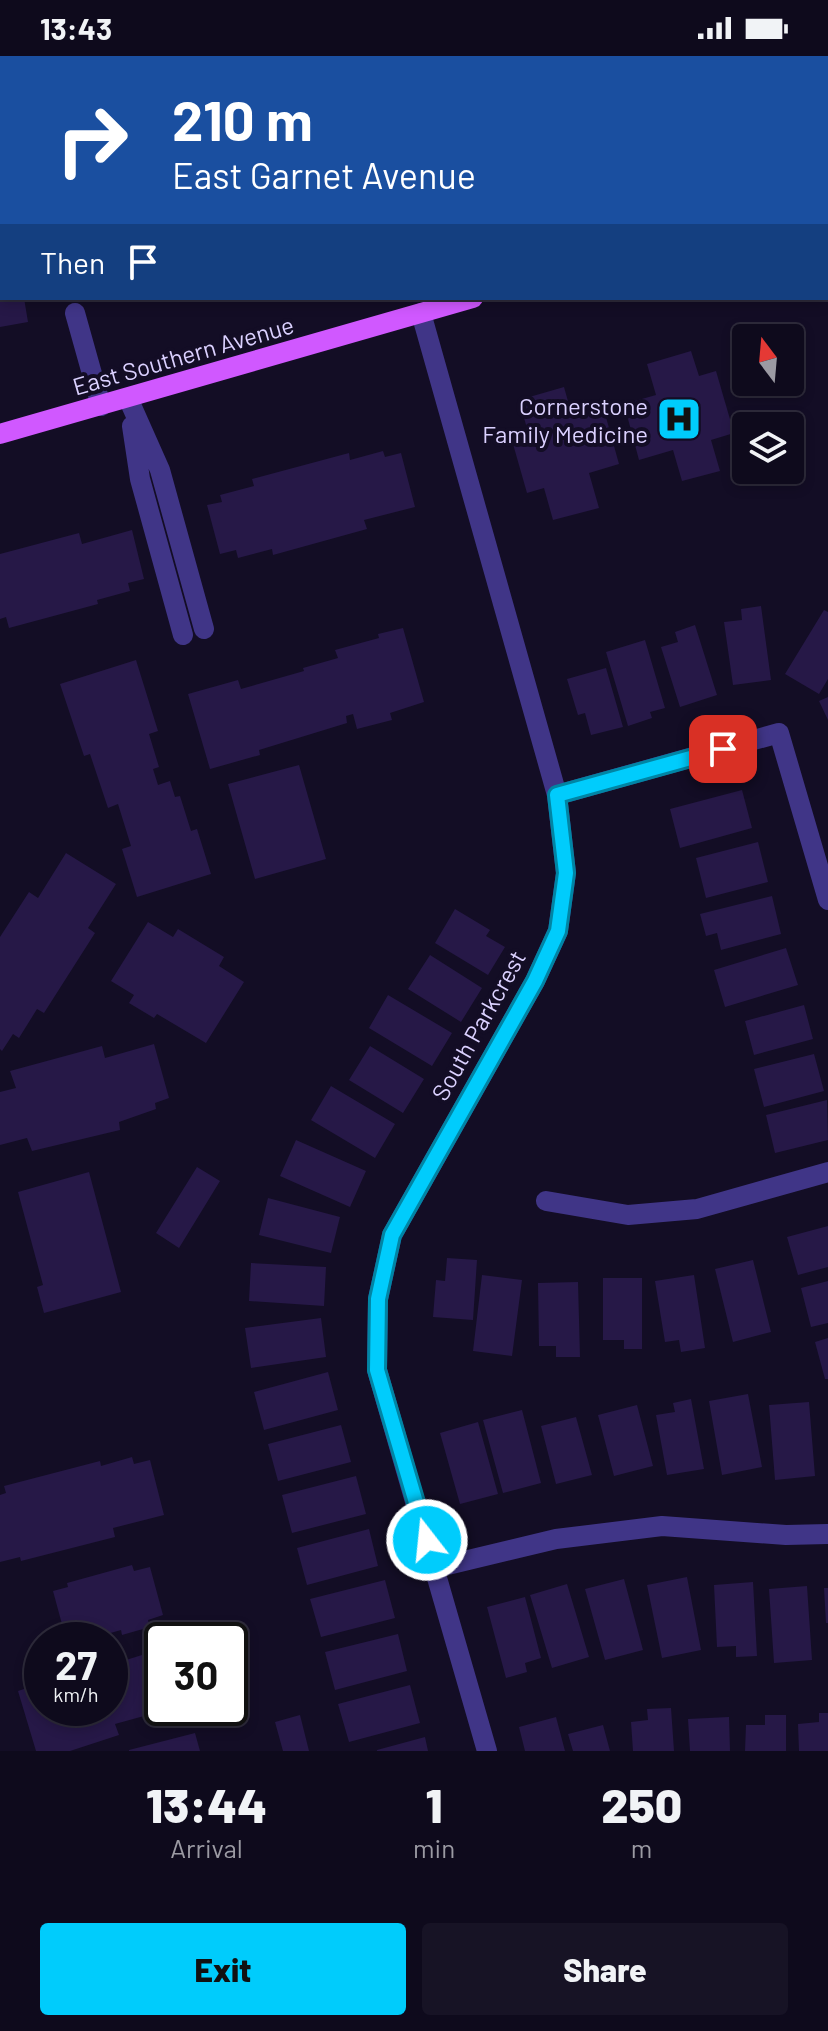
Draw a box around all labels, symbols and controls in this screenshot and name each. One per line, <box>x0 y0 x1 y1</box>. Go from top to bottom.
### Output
text: 13:43 <box>40 10 112 46</box>
text: 210 m <box>172 85 313 152</box>
icon: right <box>40 88 144 192</box>
text: East Garnet Avenue <box>172 153 476 196</box>
icon: arrive <box>121 240 165 284</box>
text: Then <box>40 244 105 280</box>
street label: East Southern Avenue <box>69 310 297 400</box>
north arrow <box>732 324 804 396</box>
map controls <box>732 324 804 484</box>
place label: Cornerstone Family Medicine <box>482 391 648 448</box>
hospital icon: Cornerstone Family Medicine <box>655 395 703 443</box>
button: layers <box>732 412 804 484</box>
pin <box>689 715 757 783</box>
icon: arrive <box>701 727 745 771</box>
street label: South Parkcrest <box>425 945 531 1105</box>
position arrow <box>385 1498 469 1582</box>
speed limit sign: 30 <box>144 1622 248 1726</box>
text: 27 <box>55 1640 97 1688</box>
text: km/h <box>53 1682 99 1706</box>
text: 13:44 <box>146 1775 267 1833</box>
text: 1 <box>426 1775 443 1833</box>
text: 250 <box>601 1775 682 1833</box>
text: Arrival <box>170 1832 243 1863</box>
text: min <box>413 1832 455 1863</box>
text: m <box>631 1832 652 1863</box>
button: Exit <box>40 1923 406 2015</box>
button: Share <box>422 1923 788 2015</box>

